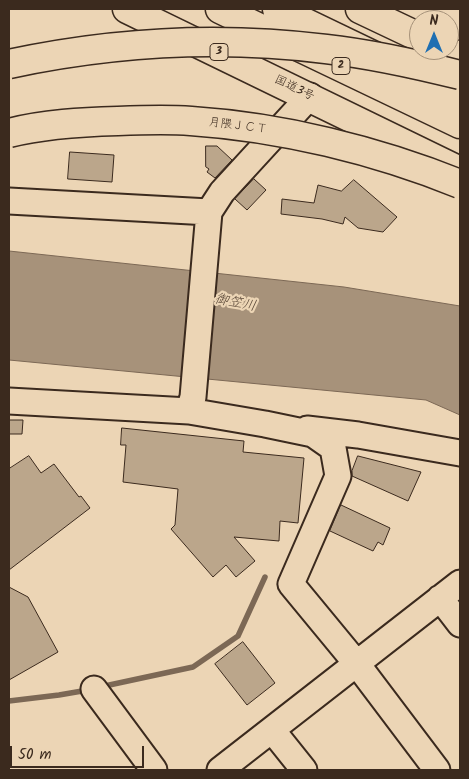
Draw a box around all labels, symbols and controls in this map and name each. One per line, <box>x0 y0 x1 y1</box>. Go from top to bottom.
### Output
north arrow <box>409 10 459 60</box>
text: N <box>430 10 438 32</box>
road number: 3 <box>210 44 228 61</box>
road number: 2 <box>332 58 350 74</box>
street label: 国道3号 <box>272 73 316 105</box>
street label: 月隈ＪＣＴ <box>207 116 269 138</box>
water label: 御笠川 <box>213 292 257 316</box>
scale bar <box>12 736 146 768</box>
text: 50 m <box>18 743 52 767</box>

